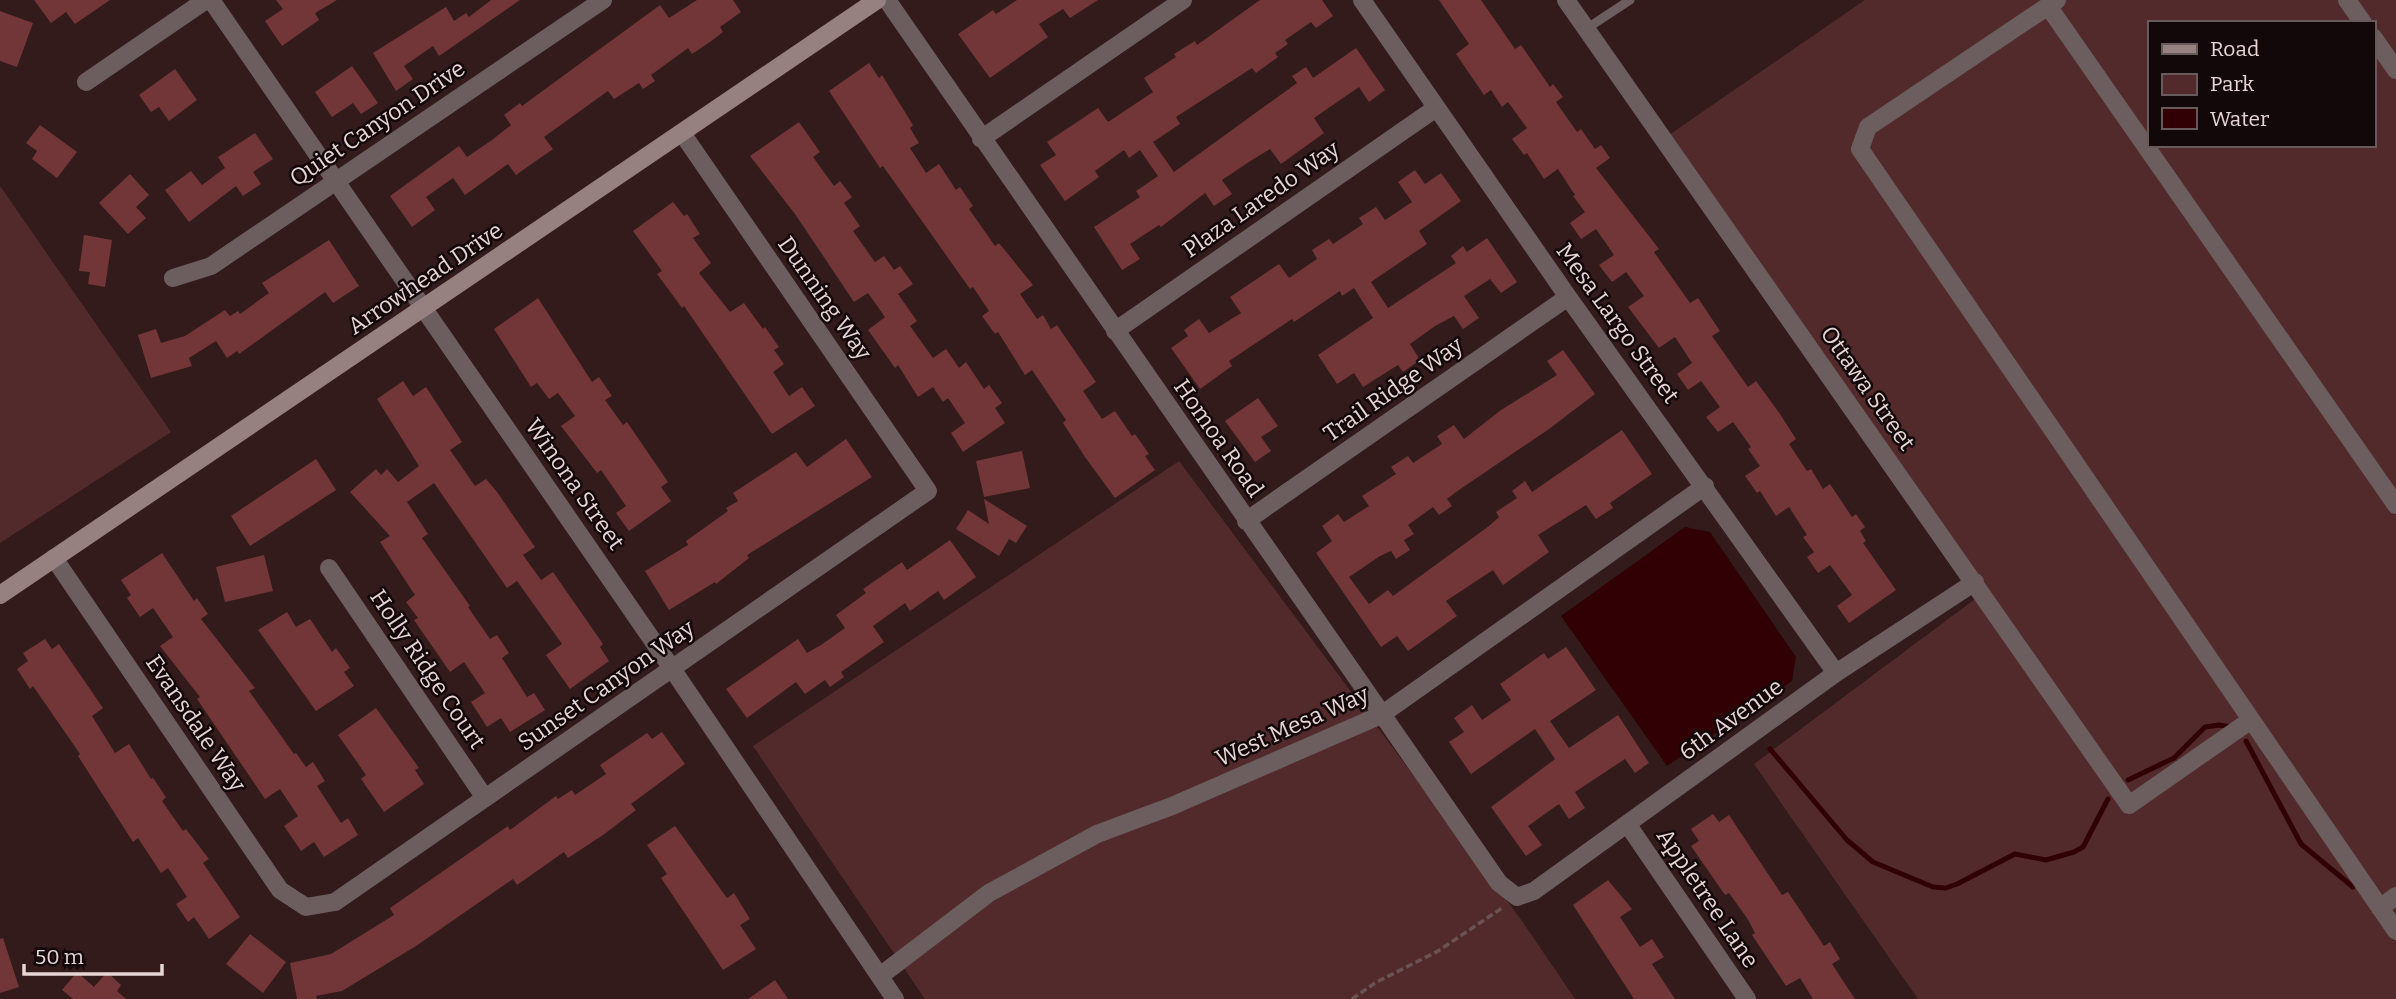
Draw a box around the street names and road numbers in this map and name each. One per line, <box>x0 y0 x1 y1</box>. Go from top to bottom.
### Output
street label: Quiet Canyon Drive <box>284 54 470 192</box>
street label: Plaza Laredo Way <box>1177 134 1345 263</box>
street label: Arrowhead Drive <box>342 216 508 340</box>
street label: Dunning Way <box>772 231 878 366</box>
street label: Mesa Largo Street <box>1551 238 1685 408</box>
street label: Ottawa Street <box>1815 320 1921 456</box>
street label: Trail Ridge Way <box>1318 330 1469 447</box>
street label: Homoa Road <box>1168 374 1270 503</box>
street label: Winona Street <box>519 413 631 555</box>
street label: Holly Ridge Court <box>364 584 492 754</box>
street label: Sunset Canyon Way <box>512 613 700 756</box>
street label: Evansdale Way <box>140 649 252 797</box>
street label: 6th Avenue <box>1674 672 1788 766</box>
street label: West Mesa Way <box>1211 679 1374 772</box>
street label: Appletree Lane <box>1651 823 1765 973</box>

